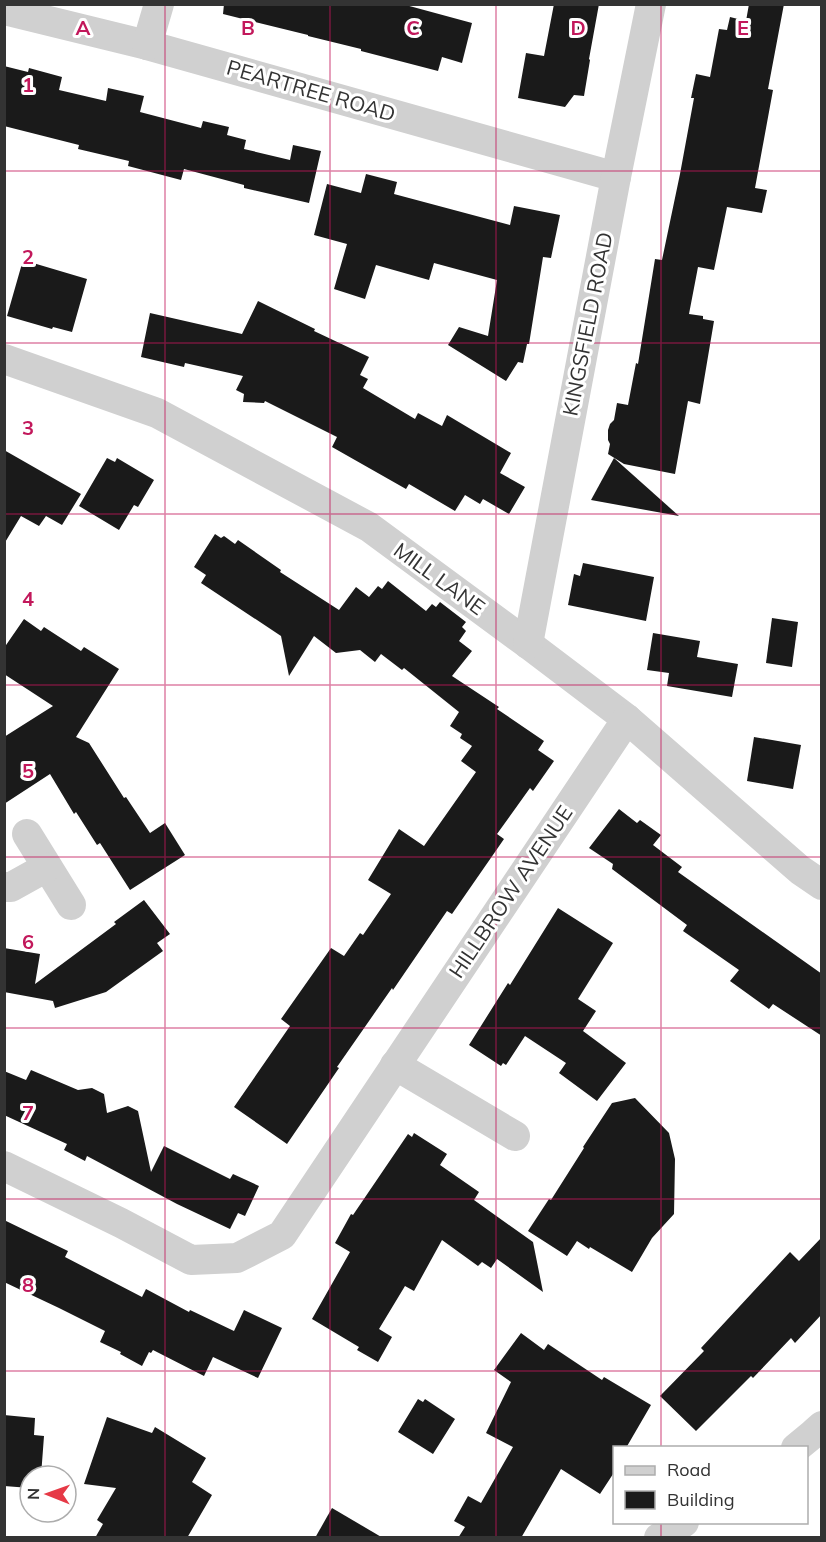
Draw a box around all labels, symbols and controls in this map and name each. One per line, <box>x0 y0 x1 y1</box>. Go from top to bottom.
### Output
text: A <box>76 15 91 40</box>
text: B <box>241 15 255 40</box>
text: C <box>406 15 420 40</box>
text: D <box>570 15 586 40</box>
text: E <box>737 15 749 40</box>
street label: PEARTREE ROAD <box>224 54 399 127</box>
text: 1 <box>22 72 34 97</box>
street label: KINGSFIELD ROAD <box>556 230 618 418</box>
text: 2 <box>22 244 34 269</box>
text: 3 <box>22 415 34 440</box>
street label: MILL LANE <box>389 536 490 620</box>
text: 4 <box>22 586 34 611</box>
text: 5 <box>22 758 34 783</box>
street label: HILLBROW AVENUE <box>443 800 578 983</box>
text: 6 <box>22 929 34 954</box>
text: 7 <box>22 1100 34 1125</box>
text: 8 <box>22 1272 34 1297</box>
legend <box>613 1446 808 1524</box>
text: Road <box>667 1458 711 1481</box>
north arrow <box>18 1464 78 1524</box>
text: N <box>23 1488 43 1500</box>
text: Building <box>667 1488 735 1511</box>

